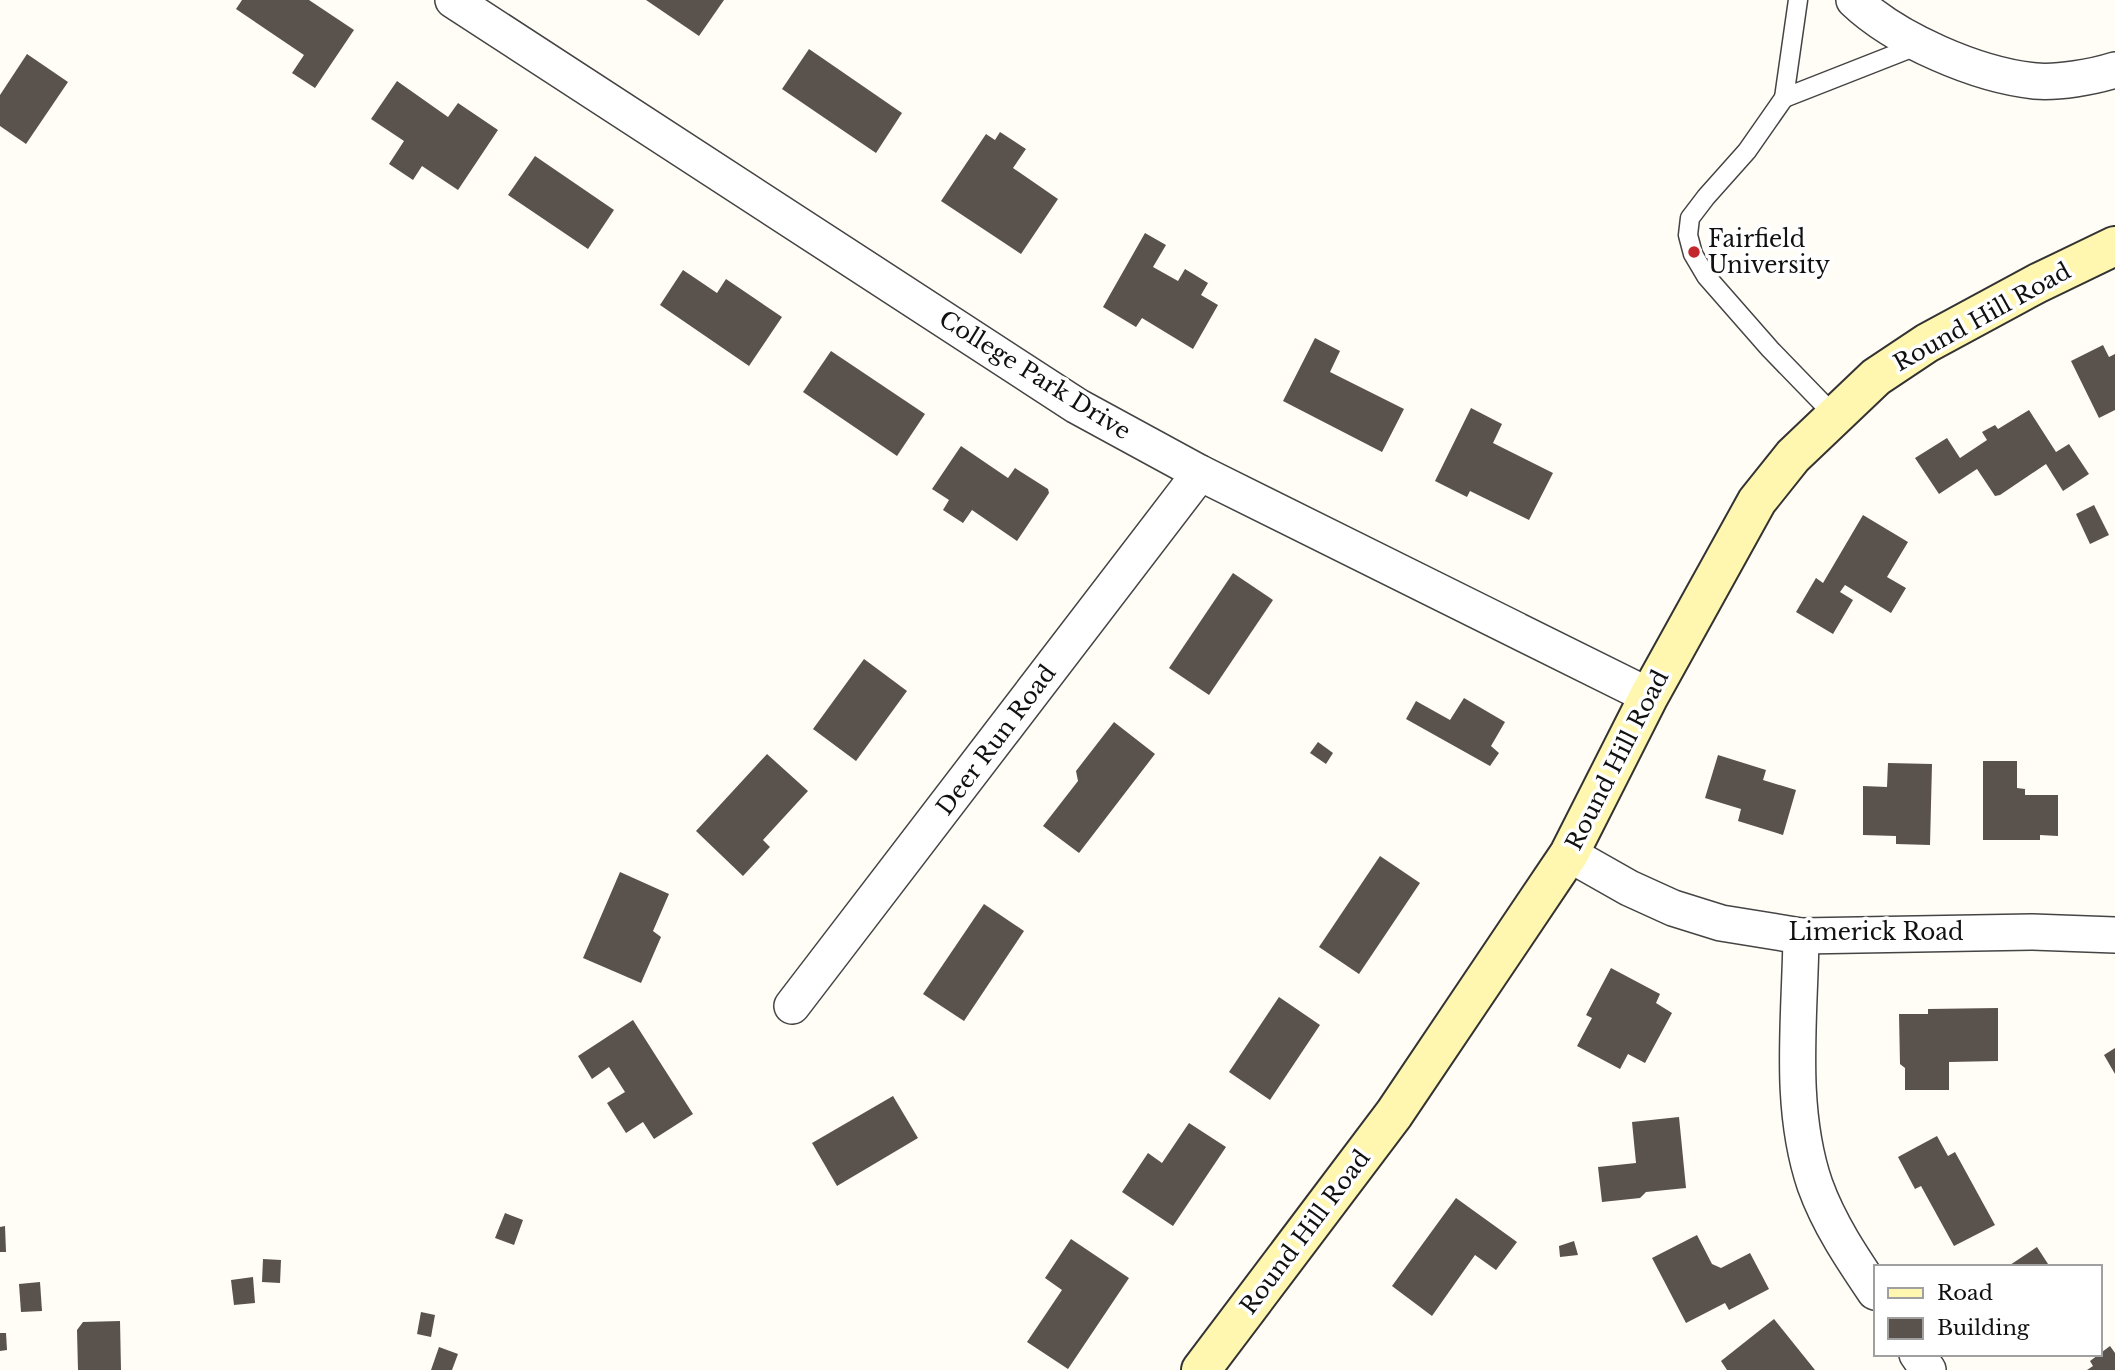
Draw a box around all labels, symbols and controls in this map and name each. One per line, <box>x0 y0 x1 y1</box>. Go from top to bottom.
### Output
place label: Fairfield University <box>1708 225 1830 279</box>
marker: Fairfield University <box>1686 244 1702 260</box>
street label: Round Hill Road <box>1889 257 2075 377</box>
street label: College Park Drive <box>934 305 1136 445</box>
street label: Deer Run Road <box>930 659 1062 821</box>
street label: Round Hill Road <box>1560 665 1674 855</box>
street label: Limerick Road <box>1788 918 1964 946</box>
street label: Round Hill Road <box>1234 1144 1376 1320</box>
legend <box>1874 1265 2101 1356</box>
text: Road <box>1937 1280 1993 1306</box>
text: Building <box>1937 1315 2030 1341</box>

